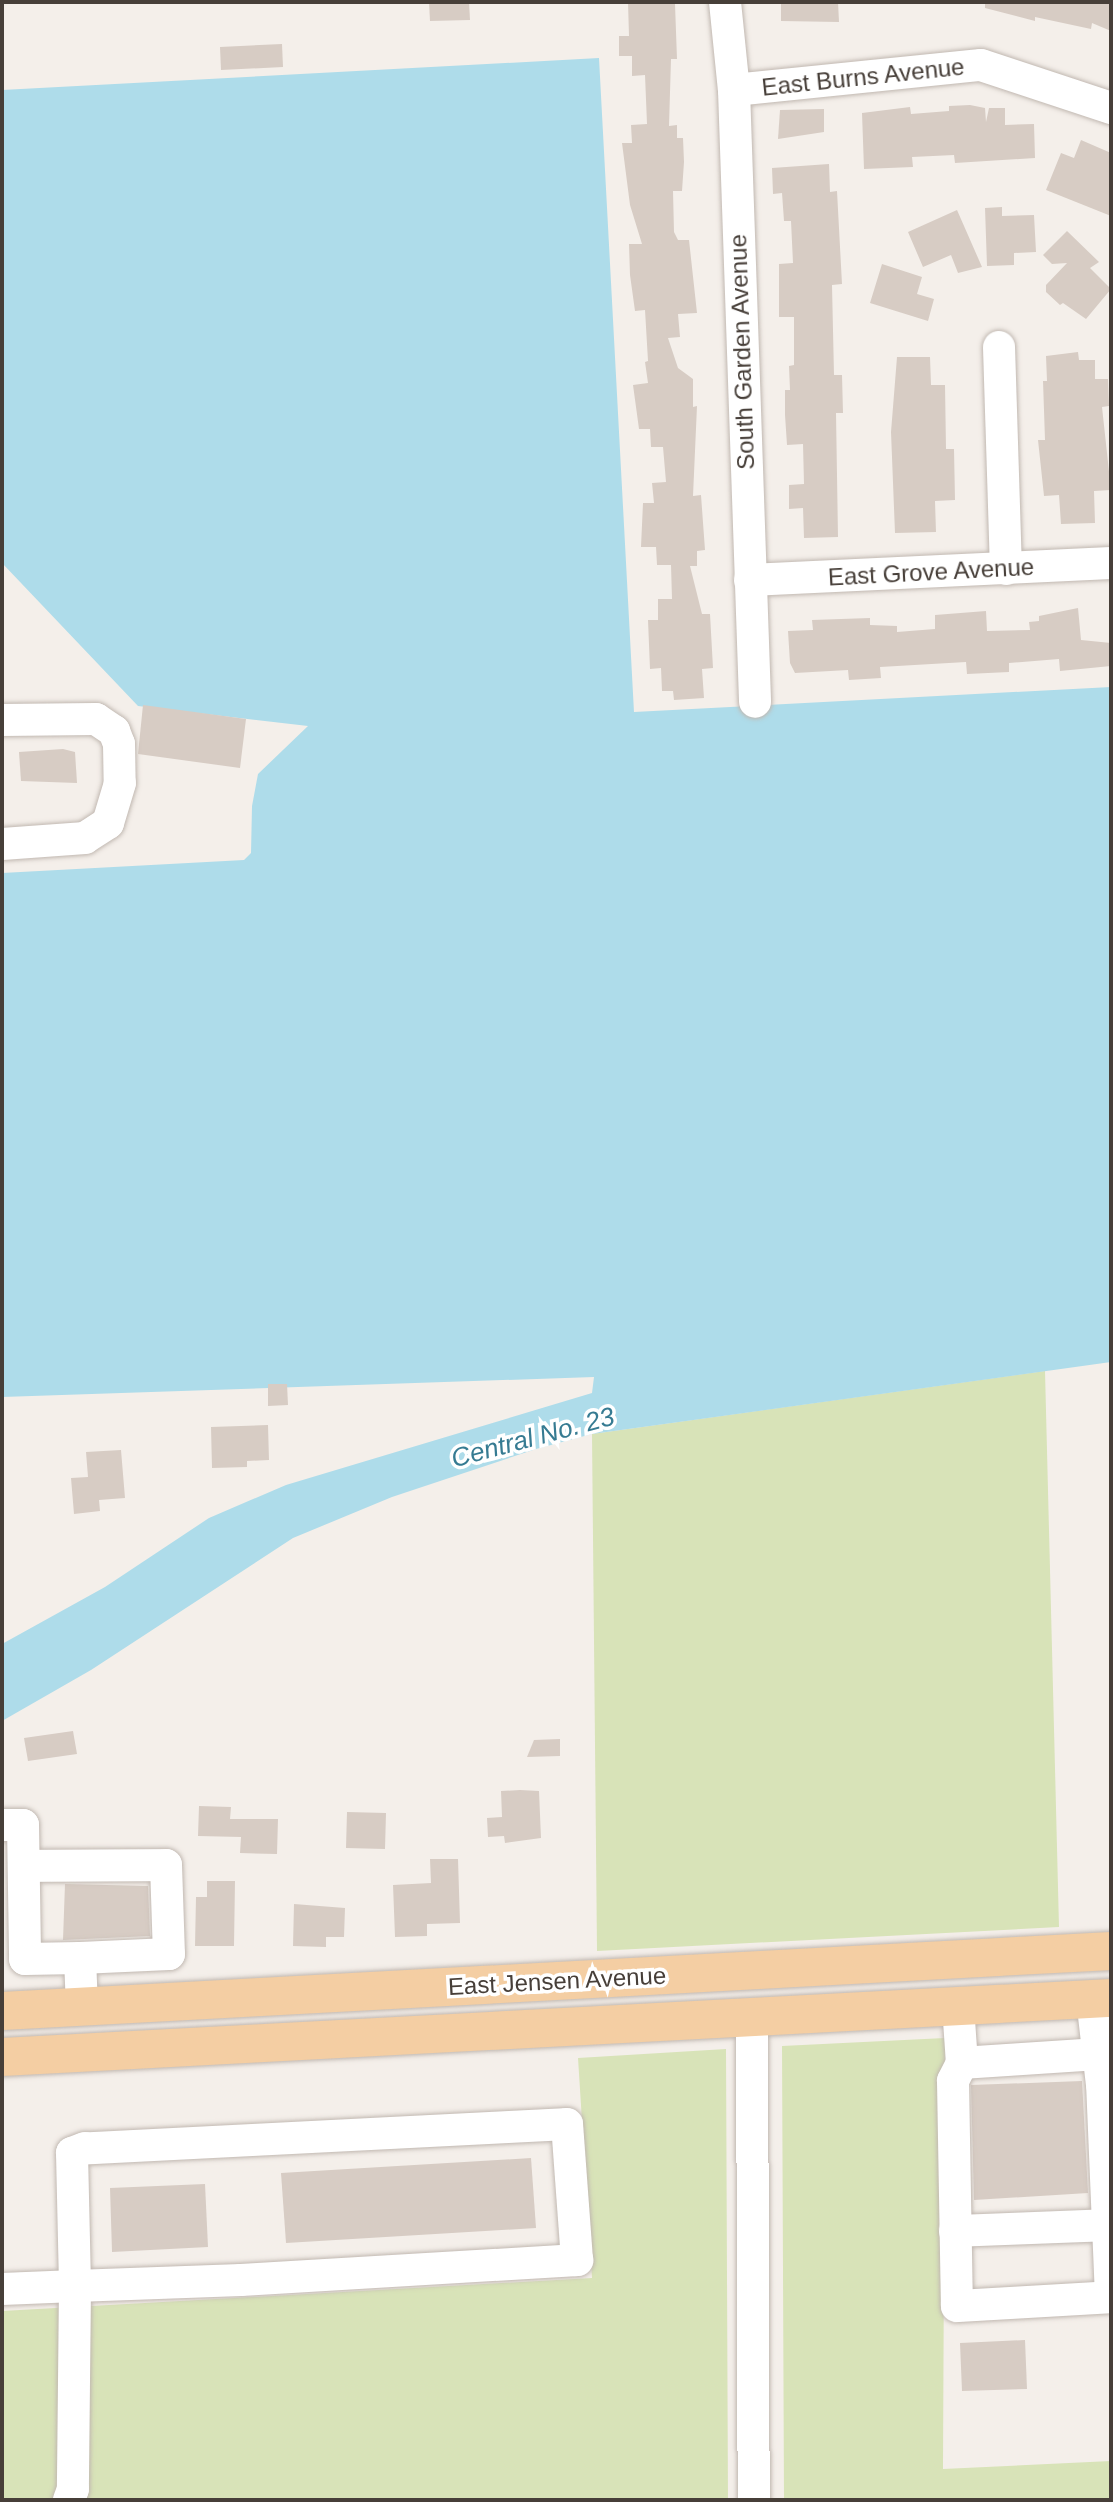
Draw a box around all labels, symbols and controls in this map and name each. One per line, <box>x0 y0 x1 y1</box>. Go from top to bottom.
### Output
street label: East Burns Avenue <box>760 52 966 102</box>
street label: South Garden Avenue <box>723 233 761 471</box>
street label: East Grove Avenue <box>827 552 1035 592</box>
water label: Central No. 23 <box>448 1401 618 1475</box>
street label: East Jensen Avenue <box>447 1961 667 2001</box>

